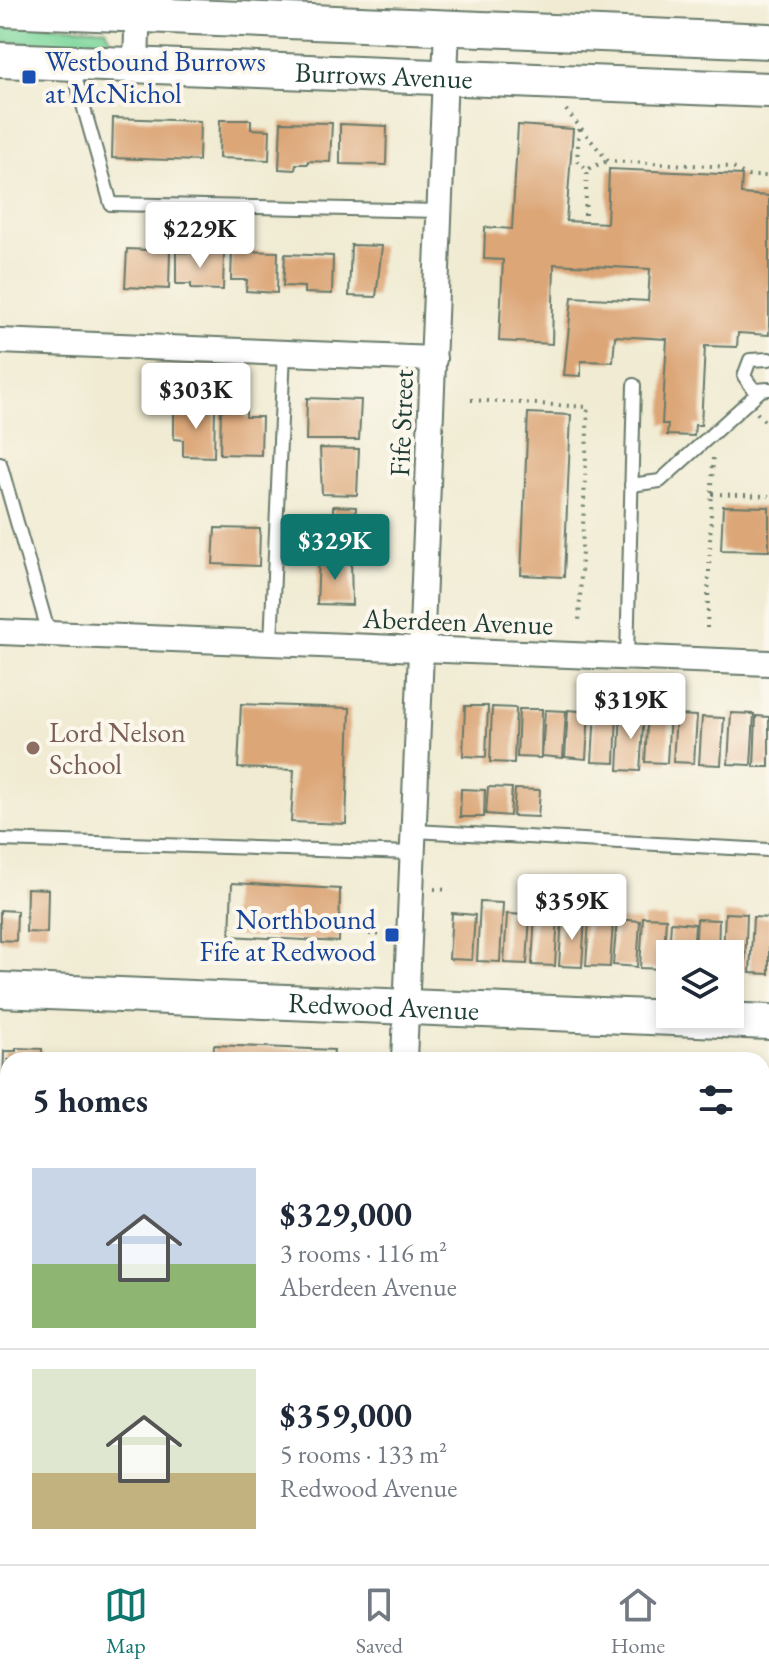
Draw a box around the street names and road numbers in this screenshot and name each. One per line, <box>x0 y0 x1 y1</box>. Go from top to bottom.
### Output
street label: Burrows Avenue <box>294 54 473 96</box>
street label: Fife Street <box>381 368 421 477</box>
street label: Aberdeen Avenue <box>361 600 554 642</box>
street label: Redwood Avenue <box>287 984 480 1028</box>

